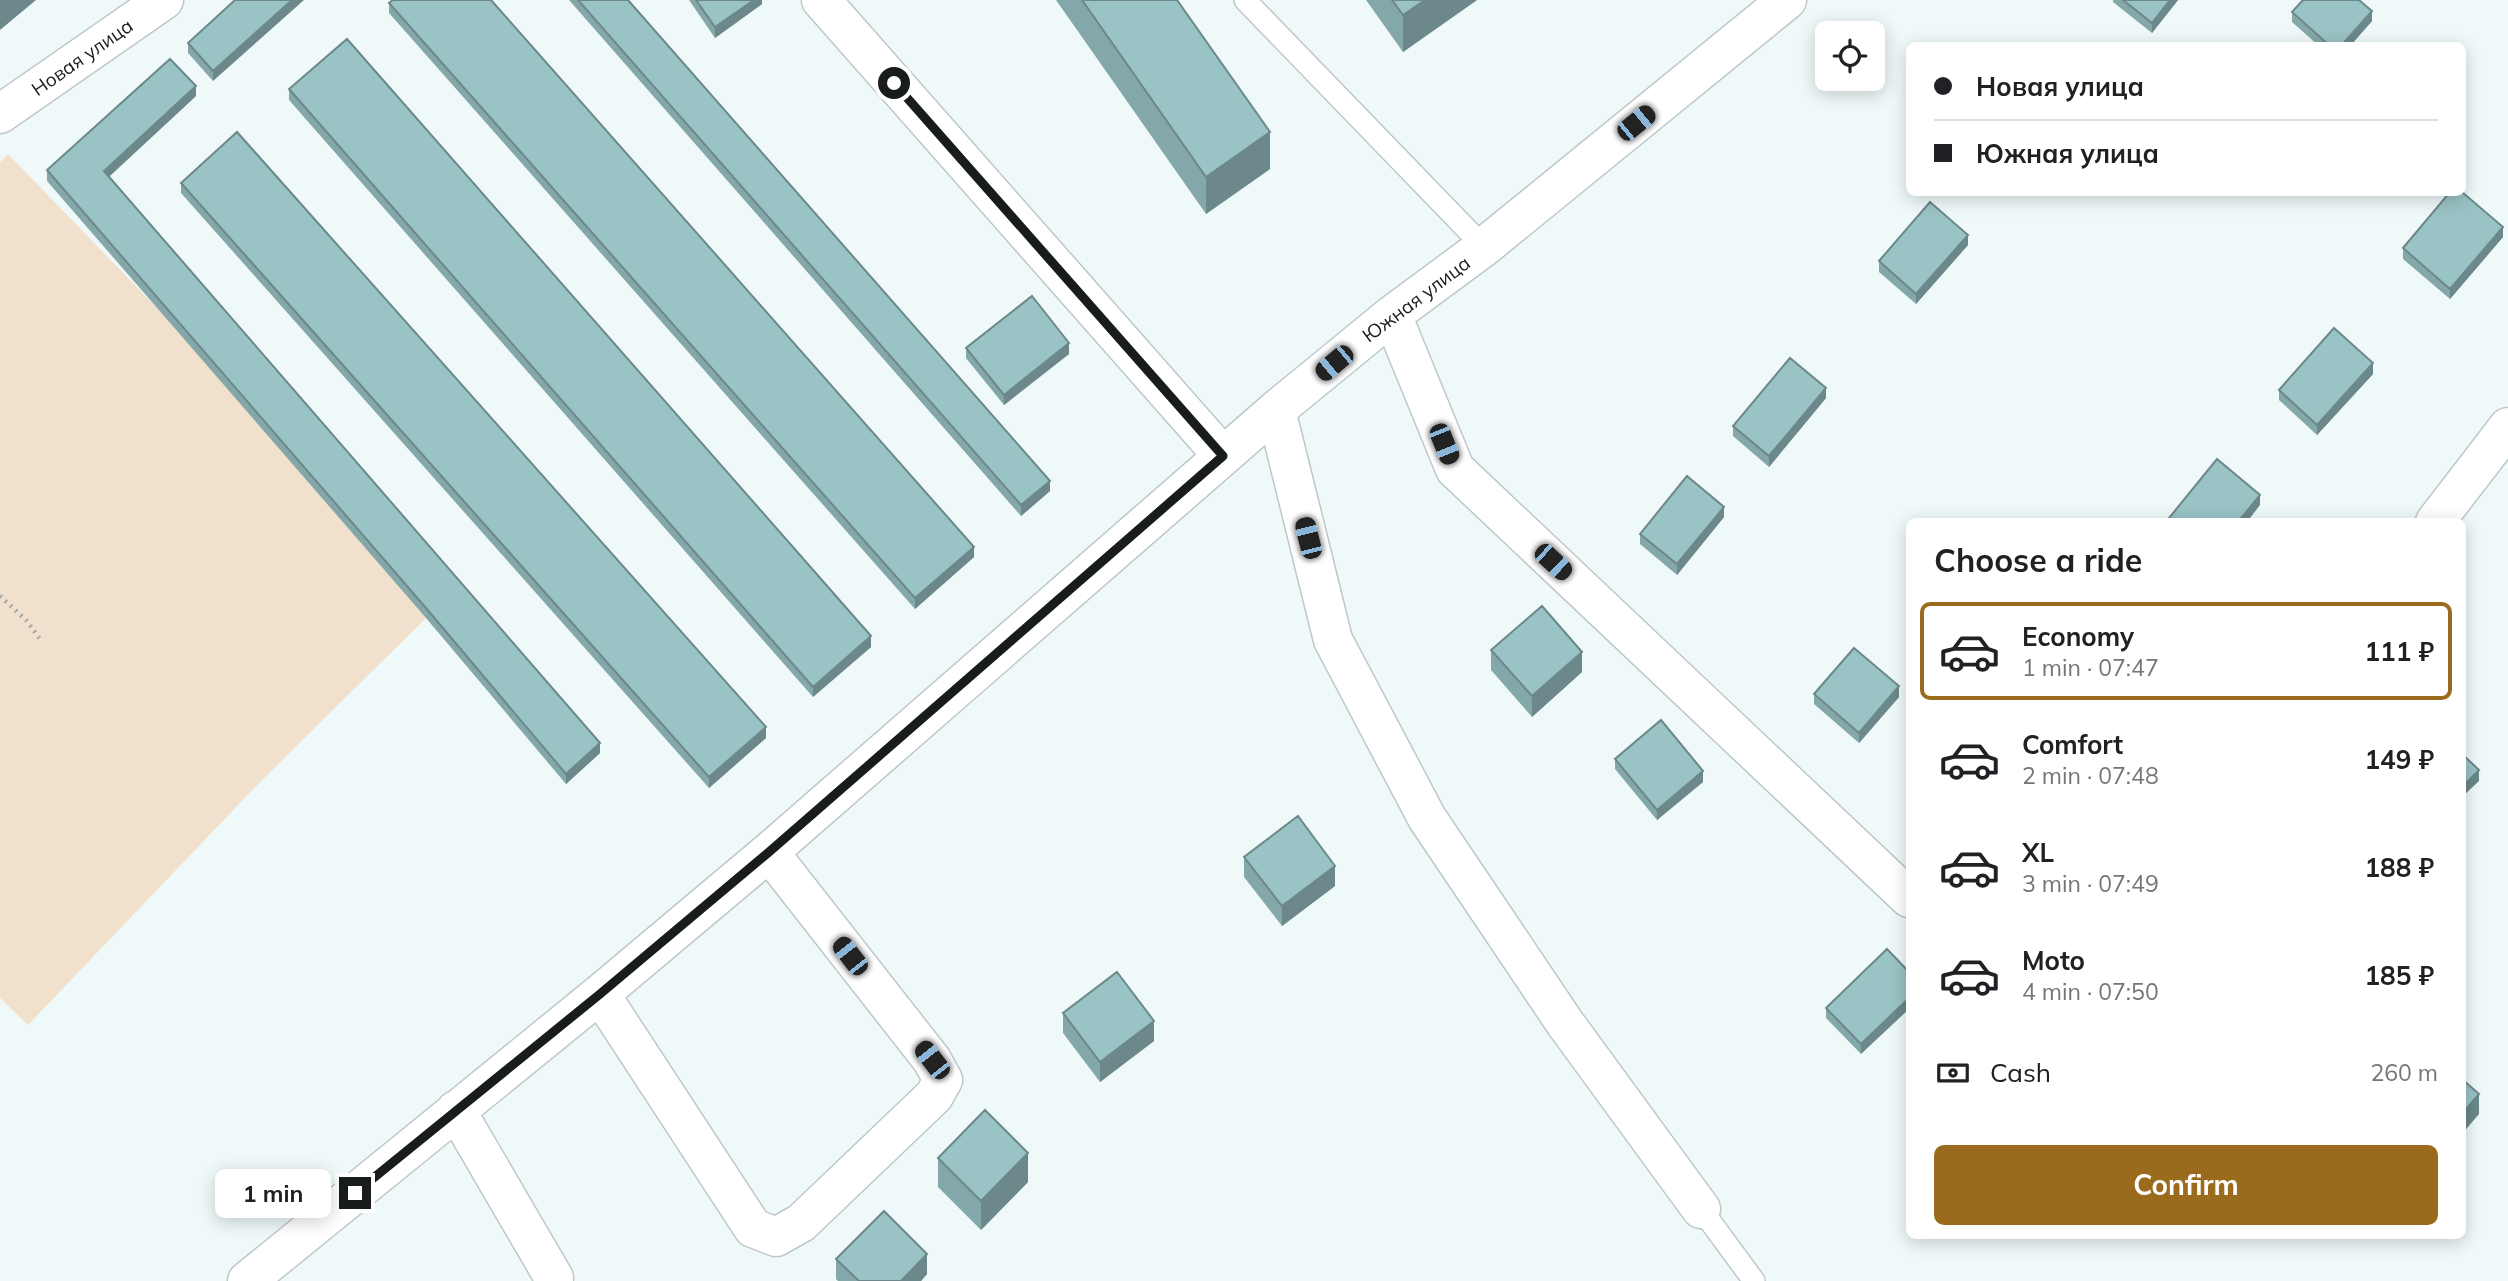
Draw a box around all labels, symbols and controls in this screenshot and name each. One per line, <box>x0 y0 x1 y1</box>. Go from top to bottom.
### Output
street label: Новая улица <box>27 13 137 101</box>
map controls <box>1815 21 1885 91</box>
button: locate <box>1815 21 1885 91</box>
route start <box>878 67 910 99</box>
text: Новая улица <box>1976 70 2144 103</box>
car <box>1614 102 1659 144</box>
text: Южная улица <box>1976 137 2159 170</box>
street label: Южная улица <box>1357 251 1475 347</box>
car <box>1312 341 1357 385</box>
car <box>1427 421 1462 467</box>
car <box>1293 515 1324 561</box>
car <box>1531 540 1576 584</box>
text: Choose a ride <box>1934 540 2142 580</box>
icon: car <box>1938 620 2001 683</box>
text: Economy <box>2022 620 2134 653</box>
text: 111 ₽ <box>2364 635 2434 668</box>
text: 1 min · 07:47 <box>2022 653 2159 682</box>
icon: car <box>1938 728 2001 791</box>
text: Comfort <box>2022 728 2123 761</box>
text: 149 ₽ <box>2364 743 2434 776</box>
text: 2 min · 07:48 <box>2022 761 2159 790</box>
icon: car <box>1938 836 2001 899</box>
text: XL <box>2022 836 2054 869</box>
text: 188 ₽ <box>2364 851 2434 884</box>
text: 3 min · 07:49 <box>2022 869 2159 898</box>
car <box>829 933 872 979</box>
icon: car <box>1938 944 2001 1007</box>
text: Moto <box>2022 944 2085 977</box>
text: 185 ₽ <box>2364 959 2434 992</box>
text: 4 min · 07:50 <box>2022 977 2159 1006</box>
car <box>911 1037 954 1083</box>
icon: cash <box>1934 1054 1972 1092</box>
text: Cash <box>1990 1056 2051 1089</box>
text: 260 m <box>2370 1058 2438 1087</box>
button: Confirm <box>1934 1145 2438 1225</box>
callout: 1 min <box>215 1168 330 1218</box>
route end <box>339 1177 371 1209</box>
text: 1 min <box>243 1179 303 1208</box>

